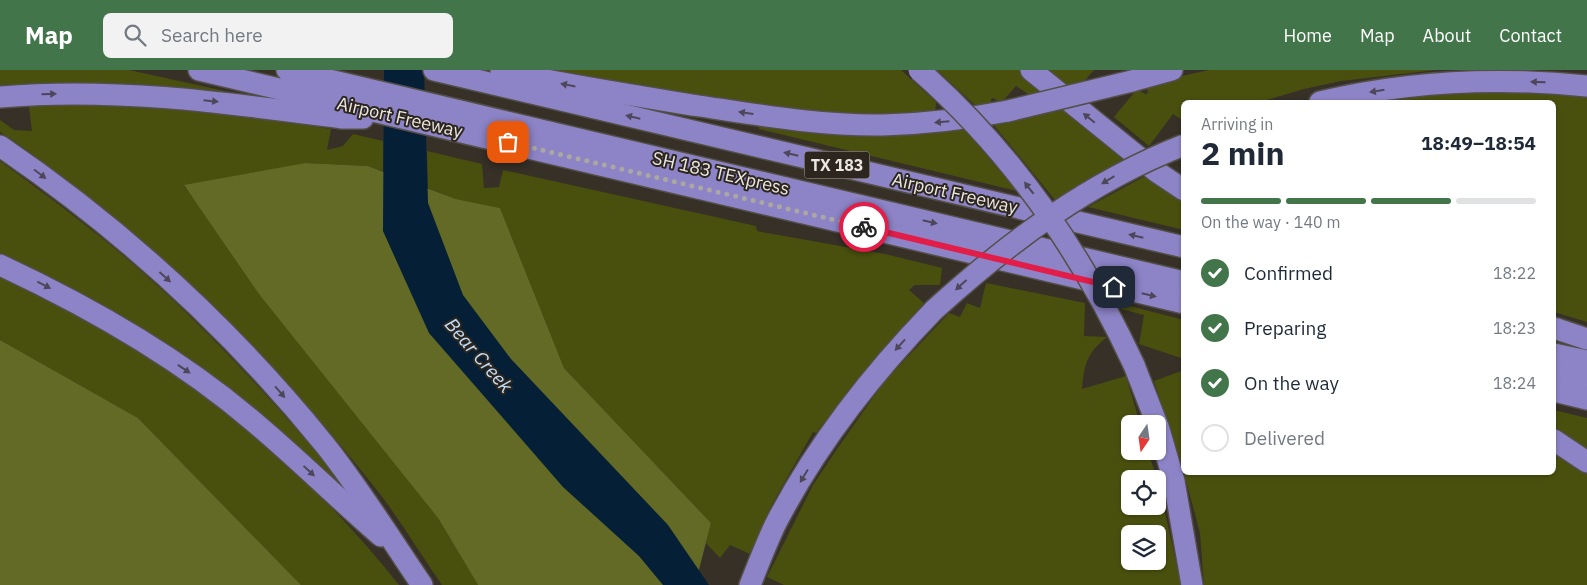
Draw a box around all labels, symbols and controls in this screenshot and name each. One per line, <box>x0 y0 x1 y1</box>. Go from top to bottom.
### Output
search box <box>103 13 453 58</box>
text: Map <box>25 19 73 51</box>
icon: search <box>121 21 149 49</box>
text: Search here <box>161 23 263 47</box>
text: Home <box>1284 24 1332 47</box>
text: Map <box>1360 24 1395 47</box>
text: About <box>1423 24 1471 47</box>
text: Contact <box>1499 24 1562 47</box>
one-way arrow <box>1530 78 1546 86</box>
one-way arrow <box>560 81 575 89</box>
one-way arrow <box>1368 88 1384 96</box>
one-way arrow <box>41 90 57 98</box>
street label: Airport Freeway <box>335 91 465 143</box>
one-way arrow <box>203 97 219 105</box>
one-way arrow <box>737 109 753 117</box>
one-way arrow <box>625 113 640 121</box>
one-way arrow <box>1083 113 1096 124</box>
text: Arriving in <box>1201 114 1273 134</box>
one-way arrow <box>934 118 950 126</box>
pin <box>487 121 529 163</box>
icon: bag <box>494 128 522 156</box>
text: 18:49–18:54 <box>1421 131 1536 155</box>
text: 2 min <box>1201 132 1285 174</box>
street label: SH 183 TEXpress <box>650 146 792 200</box>
one-way arrow <box>783 150 798 158</box>
road number: TX 183 <box>804 152 870 178</box>
street label: Airport Freeway <box>890 167 1020 219</box>
one-way arrow <box>33 169 46 180</box>
one-way arrow <box>1101 176 1114 185</box>
one-way arrow <box>1024 181 1035 194</box>
courier <box>839 202 889 252</box>
text: On the way · 140 m <box>1201 212 1340 232</box>
icon: bike <box>850 213 878 241</box>
one-way arrow <box>922 218 938 226</box>
one-way arrow <box>1129 232 1144 240</box>
icon: check <box>1201 259 1229 287</box>
text: Confirmed <box>1244 261 1333 285</box>
text: 18:22 <box>1493 263 1536 283</box>
pin <box>1093 266 1135 308</box>
one-way arrow <box>159 271 171 283</box>
icon: home <box>1100 273 1128 301</box>
one-way arrow <box>955 279 968 290</box>
one-way arrow <box>37 282 51 290</box>
one-way arrow <box>1142 291 1157 299</box>
water label: Bear Creek <box>440 313 519 398</box>
icon: check <box>1201 314 1229 342</box>
text: Preparing <box>1244 316 1326 340</box>
text: 18:23 <box>1493 318 1536 338</box>
one-way arrow <box>894 339 906 351</box>
one-way arrow <box>177 364 190 373</box>
icon: check <box>1201 369 1229 397</box>
text: On the way <box>1244 371 1339 395</box>
text: 18:24 <box>1493 373 1536 393</box>
one-way arrow <box>275 385 286 398</box>
north arrow <box>1121 415 1166 460</box>
map controls <box>1121 415 1166 570</box>
text: Delivered <box>1244 426 1325 450</box>
one-way arrow <box>303 465 315 477</box>
one-way arrow <box>800 469 809 482</box>
button: locate <box>1121 470 1166 515</box>
button: layers <box>1121 525 1166 570</box>

